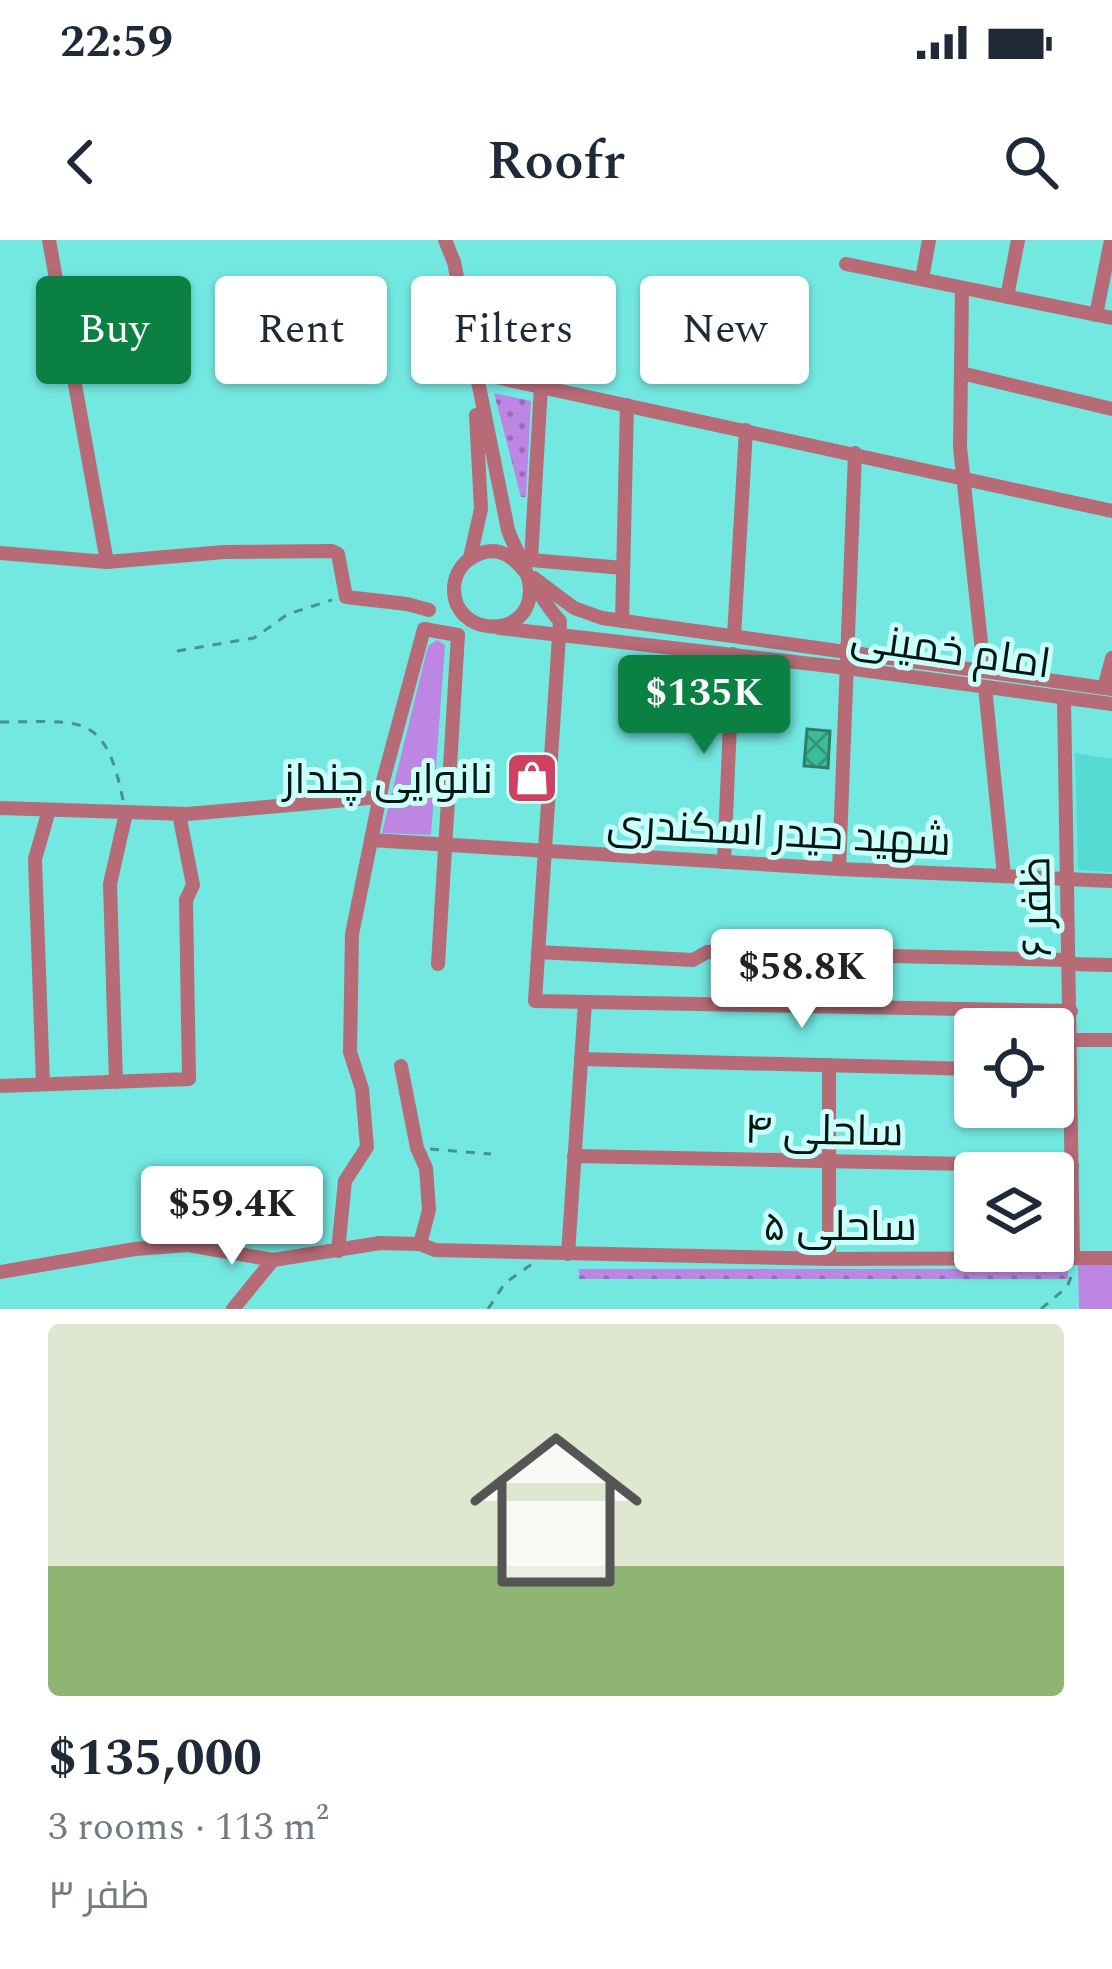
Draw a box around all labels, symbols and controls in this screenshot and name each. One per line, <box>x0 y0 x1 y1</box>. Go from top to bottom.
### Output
text: 22:59 <box>60 8 173 77</box>
text: Roofr <box>487 121 625 203</box>
icon: back <box>48 129 114 195</box>
icon: search <box>998 129 1064 195</box>
chip: Buy <box>36 276 191 384</box>
chip: Rent <box>215 276 387 384</box>
chip: Filters <box>411 276 616 384</box>
chip: New <box>640 276 809 384</box>
street label: امام خمینی <box>847 606 1055 697</box>
pin: $135K <box>620 655 788 757</box>
text: $135K <box>645 664 763 723</box>
place label: نانوایی چنداز <box>281 749 493 812</box>
shop icon: نانوایی چنداز <box>504 750 560 806</box>
street label: شهید حیدر اسکندری <box>605 793 953 874</box>
street label: ظفر ۶ <box>1005 856 1070 958</box>
pin: $58.8K <box>704 929 900 1031</box>
text: $58.8K <box>738 938 866 997</box>
map controls <box>954 1008 1074 1272</box>
button: locate <box>954 1008 1074 1128</box>
street label: ساحلی ۴ <box>744 1099 904 1164</box>
button: layers <box>954 1152 1074 1272</box>
pin: $59.4K <box>134 1166 330 1268</box>
text: $59.4K <box>168 1175 296 1234</box>
street label: ساحلی ۵ <box>763 1196 917 1259</box>
icon: home <box>448 1402 664 1618</box>
text: $135,000 <box>48 1720 262 1798</box>
text: 3 rooms · 113 m² <box>48 1798 329 1857</box>
text: ظفر ۳ <box>48 1867 150 1926</box>

